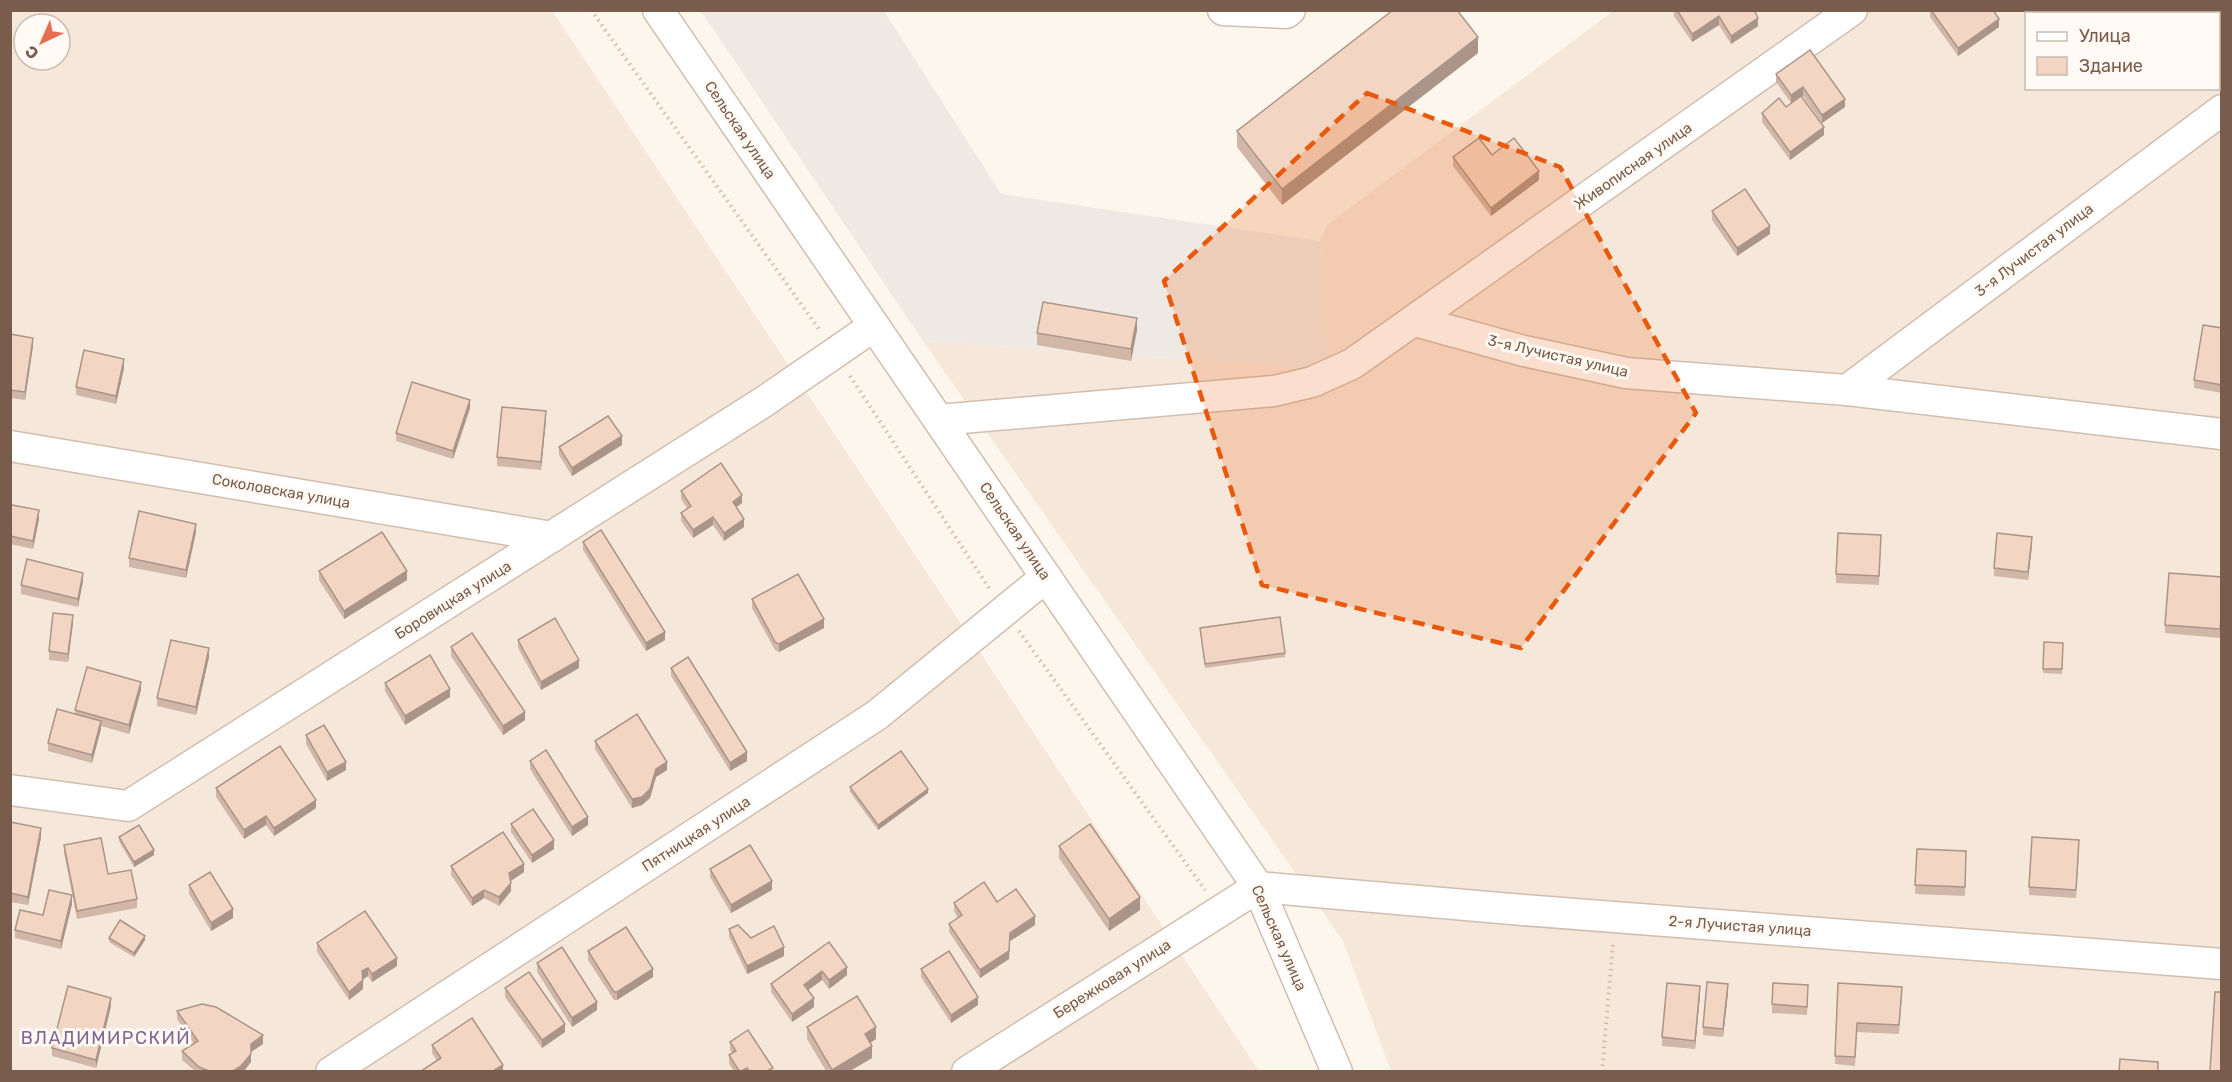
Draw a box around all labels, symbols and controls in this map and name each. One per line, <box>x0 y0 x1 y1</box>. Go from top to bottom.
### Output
north arrow <box>12 12 72 72</box>
legend <box>2025 12 2220 90</box>
text: Улица <box>2079 25 2131 47</box>
text: С <box>21 42 43 63</box>
text: Здание <box>2079 55 2143 77</box>
street label: Сельская улица <box>701 78 779 182</box>
street label: Живописная улица <box>1571 119 1695 213</box>
street label: 3-я Лучистая улица <box>1971 200 2097 300</box>
street label: 3-я Лучистая улица <box>1486 331 1630 381</box>
street label: Соколовская улица <box>210 470 352 512</box>
street label: Сельская улица <box>976 479 1054 583</box>
street label: Боровицкая улица <box>391 557 515 643</box>
street label: Пятницкая улица <box>639 792 753 876</box>
street label: Сельская улица <box>1248 882 1310 994</box>
street label: 2-я Лучистая улица <box>1668 912 1812 940</box>
street label: Бережковая улица <box>1050 936 1174 1022</box>
district label: ВЛАДИМИРСКИЙ <box>21 1027 191 1049</box>

